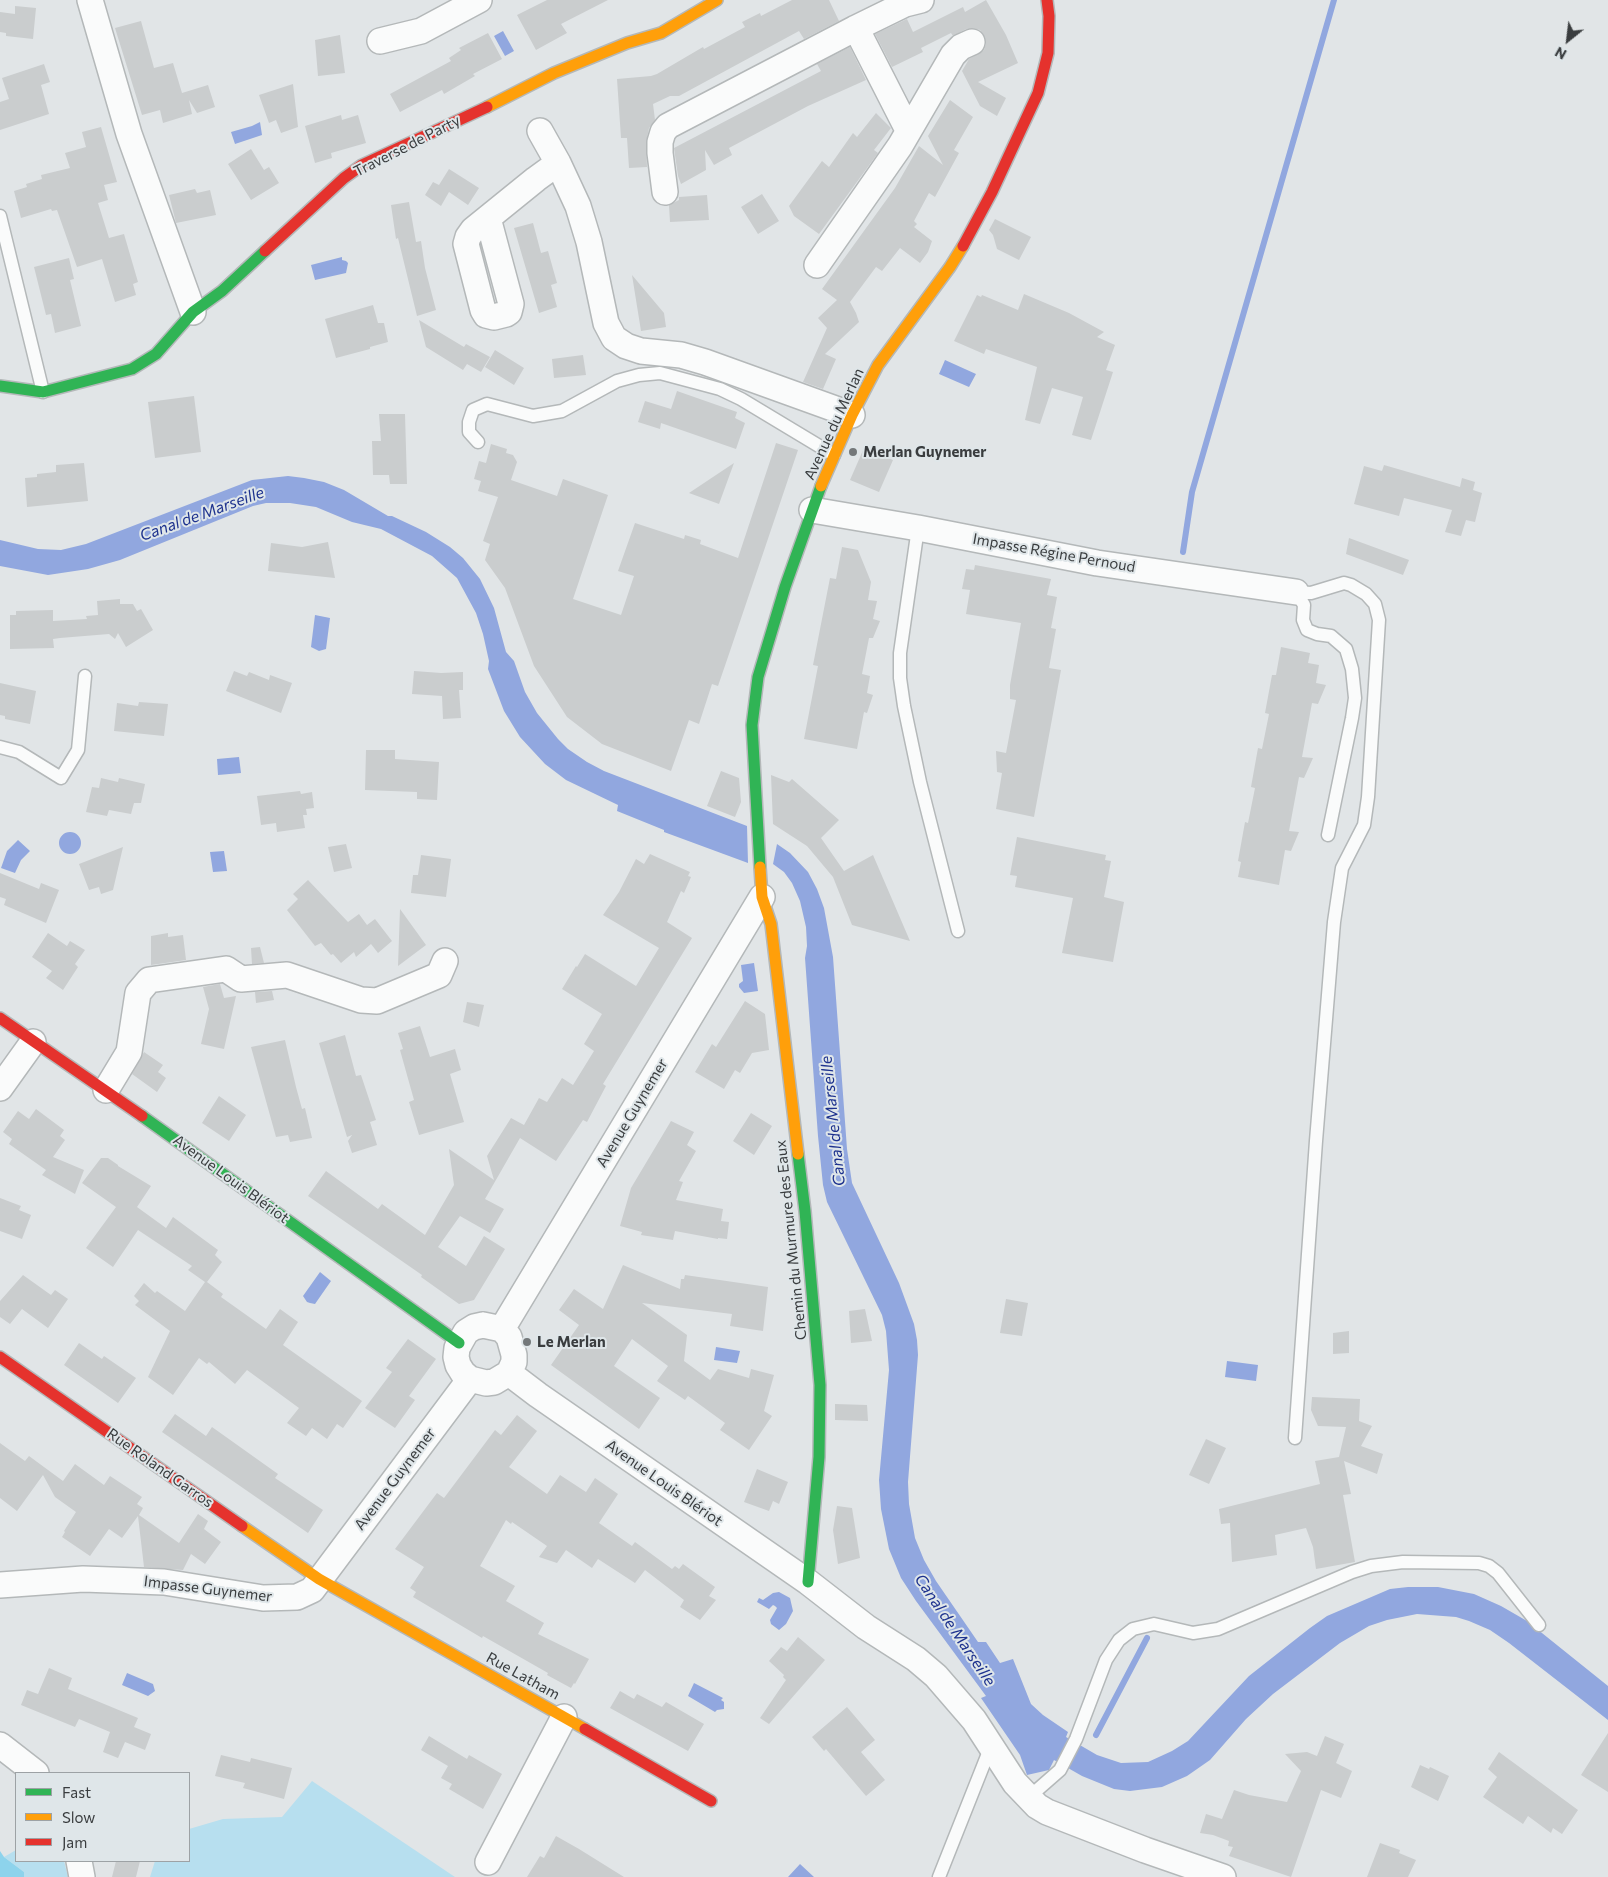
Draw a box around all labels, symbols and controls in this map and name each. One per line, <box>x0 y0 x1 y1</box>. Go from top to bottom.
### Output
north arrow <box>1543 15 1593 65</box>
text: N <box>1552 44 1569 64</box>
street label: Traverse de Party <box>351 111 463 181</box>
street label: Avenue du Merlan <box>800 365 868 483</box>
place label: Merlan Guynemer <box>863 443 986 461</box>
marker: Merlan Guynemer <box>847 446 859 458</box>
water label: Canal de Marseille <box>137 483 267 545</box>
street label: Impasse Régine Pernoud <box>971 530 1137 576</box>
street label: Avenue Guynemer <box>592 1055 672 1171</box>
water label: Canal de Marseille <box>817 1055 849 1187</box>
street label: Avenue Louis Blériot <box>170 1131 292 1227</box>
street label: Chemin du Murmure des Eaux <box>772 1139 810 1341</box>
place label: Le Merlan <box>537 1333 606 1351</box>
marker: Le Merlan <box>521 1336 533 1348</box>
street label: Avenue Guynemer <box>351 1424 439 1534</box>
street label: Rue Roland Garros <box>103 1425 217 1511</box>
street label: Avenue Louis Blériot <box>602 1436 726 1530</box>
water label: Canal de Marseille <box>910 1570 1000 1690</box>
street label: Impasse Guynemer <box>143 1572 273 1606</box>
street label: Rue Latham <box>483 1648 563 1704</box>
legend <box>15 1772 190 1862</box>
text: Fast <box>62 1783 91 1801</box>
text: Slow <box>62 1808 95 1826</box>
text: Jam <box>62 1833 87 1851</box>

